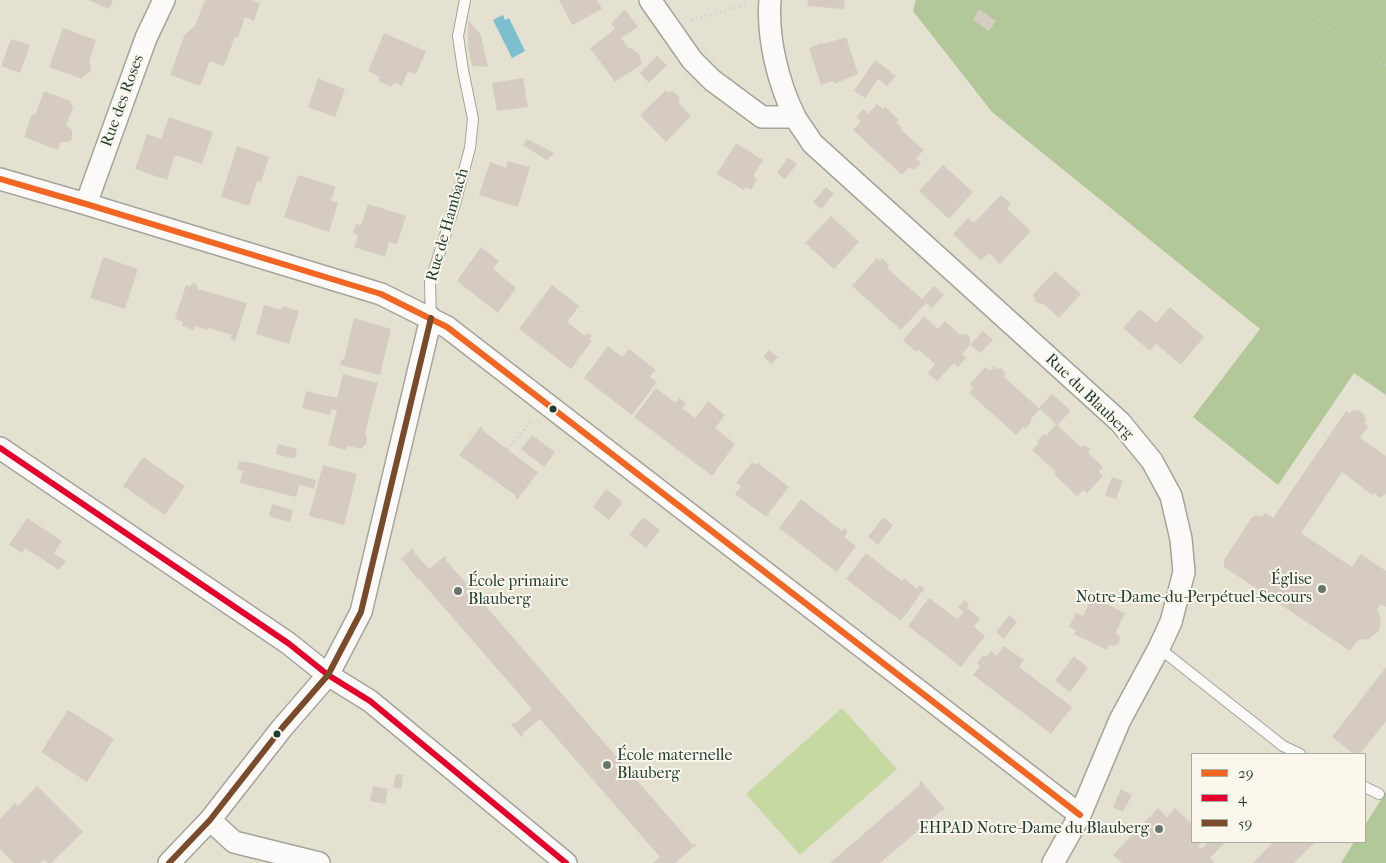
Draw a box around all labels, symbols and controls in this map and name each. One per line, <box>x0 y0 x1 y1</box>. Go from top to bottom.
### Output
street label: Rue des Roses <box>97 52 149 150</box>
street label: Rue de Hambach <box>423 166 473 284</box>
street label: Rue du Blauberg <box>1041 350 1137 444</box>
unlabelled marker <box>548 404 558 414</box>
place label: Église Notre-Dame-du-Perpétuel-Secours <box>1076 570 1312 608</box>
place label: École primaire Blauberg <box>468 572 569 610</box>
marker: Église Notre-Dame-du-Perpétuel-Secours <box>1316 583 1328 595</box>
marker: École primaire Blauberg <box>452 585 464 597</box>
unlabelled marker <box>272 729 282 739</box>
place label: École maternelle Blauberg <box>617 746 732 784</box>
legend <box>1191 753 1366 843</box>
marker: École maternelle Blauberg <box>601 759 613 771</box>
text: 29 <box>1238 764 1254 782</box>
text: 4 <box>1238 789 1247 807</box>
text: 59 <box>1238 814 1252 832</box>
place label: EHPAD Notre-Dame du Blauberg <box>919 819 1149 839</box>
marker: EHPAD Notre-Dame du Blauberg <box>1153 823 1165 835</box>

